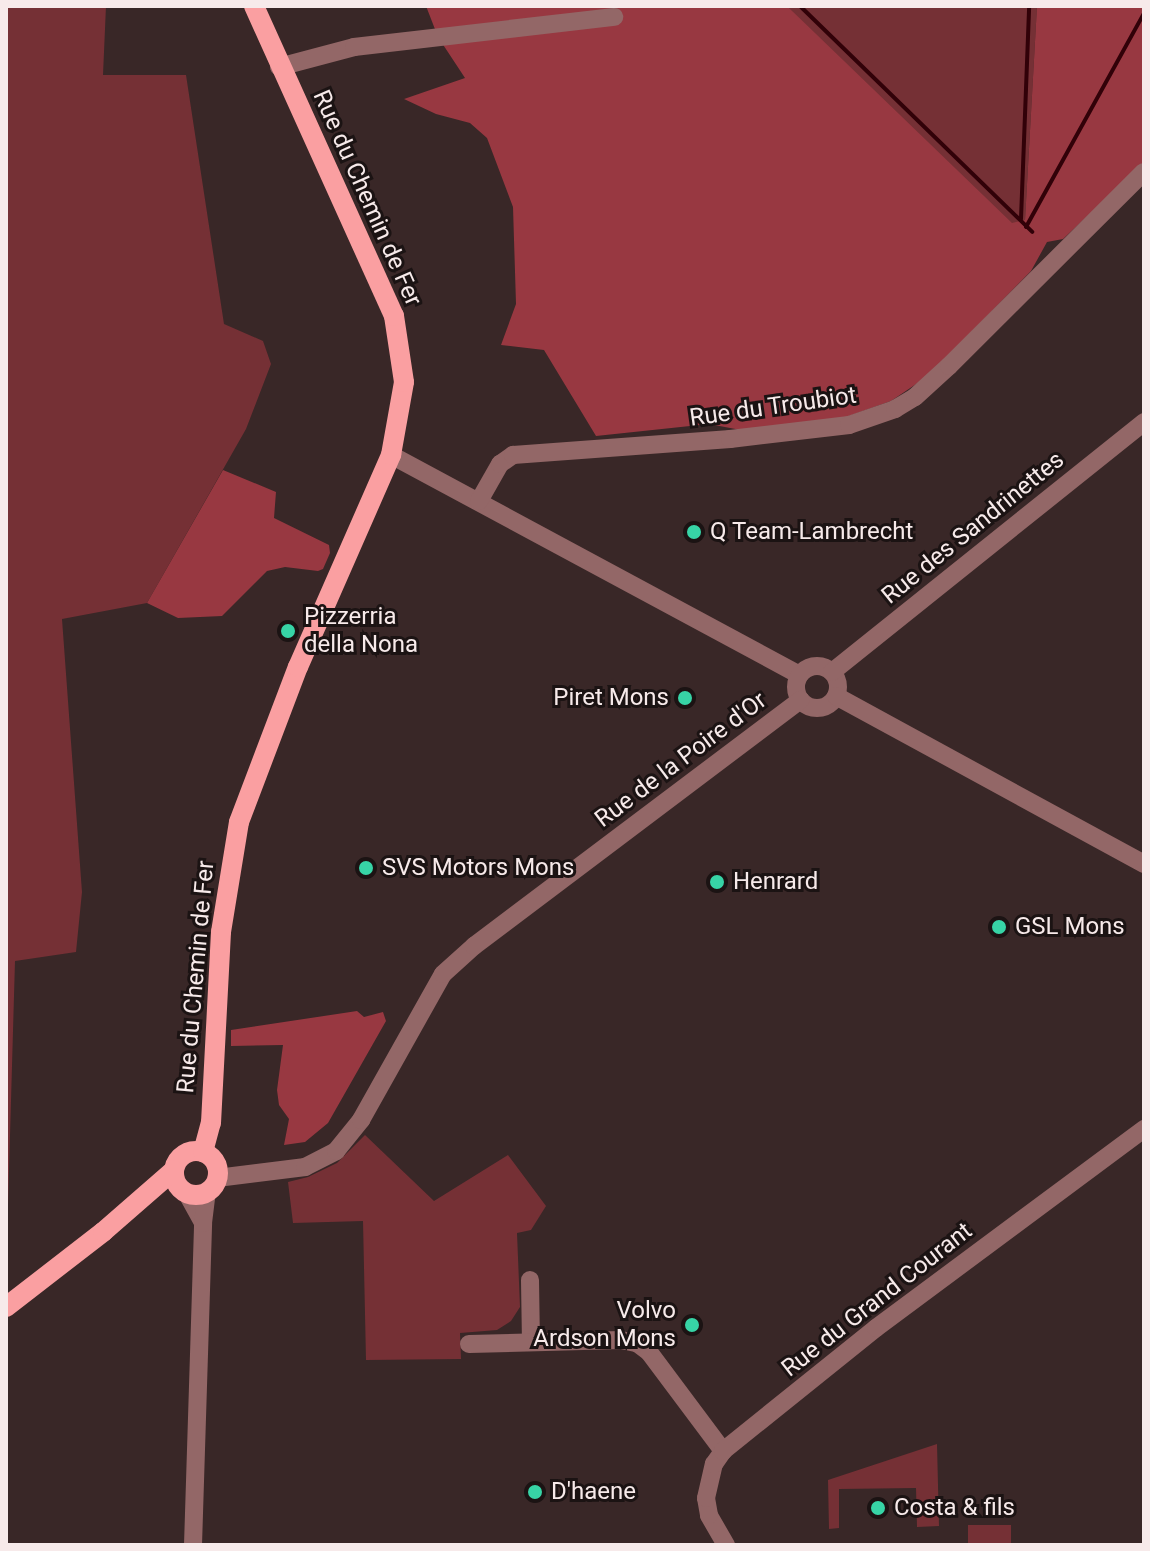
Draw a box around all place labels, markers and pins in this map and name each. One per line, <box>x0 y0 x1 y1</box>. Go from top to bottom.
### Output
place label: Q Team-Lambrecht <box>710 518 914 546</box>
marker: Q Team-Lambrecht <box>685 523 703 541</box>
place label: Pizzerria della Nona <box>304 603 418 659</box>
marker: Pizzerria della Nona <box>279 622 297 640</box>
place label: Piret Mons <box>553 684 669 712</box>
marker: Piret Mons <box>676 689 694 707</box>
place label: SVS Motors Mons <box>382 854 574 882</box>
marker: SVS Motors Mons <box>357 859 375 877</box>
place label: Henrard <box>733 868 818 896</box>
marker: Henrard <box>708 873 726 891</box>
place label: GSL Mons <box>1015 913 1125 941</box>
marker: GSL Mons <box>990 918 1008 936</box>
place label: Volvo Ardson Mons <box>533 1297 676 1353</box>
marker: Volvo Ardson Mons <box>683 1316 701 1334</box>
place label: D'haene <box>551 1478 636 1506</box>
marker: D'haene <box>526 1483 544 1501</box>
place label: Costa & fils <box>894 1494 1015 1522</box>
marker: Costa & fils <box>869 1499 887 1517</box>

